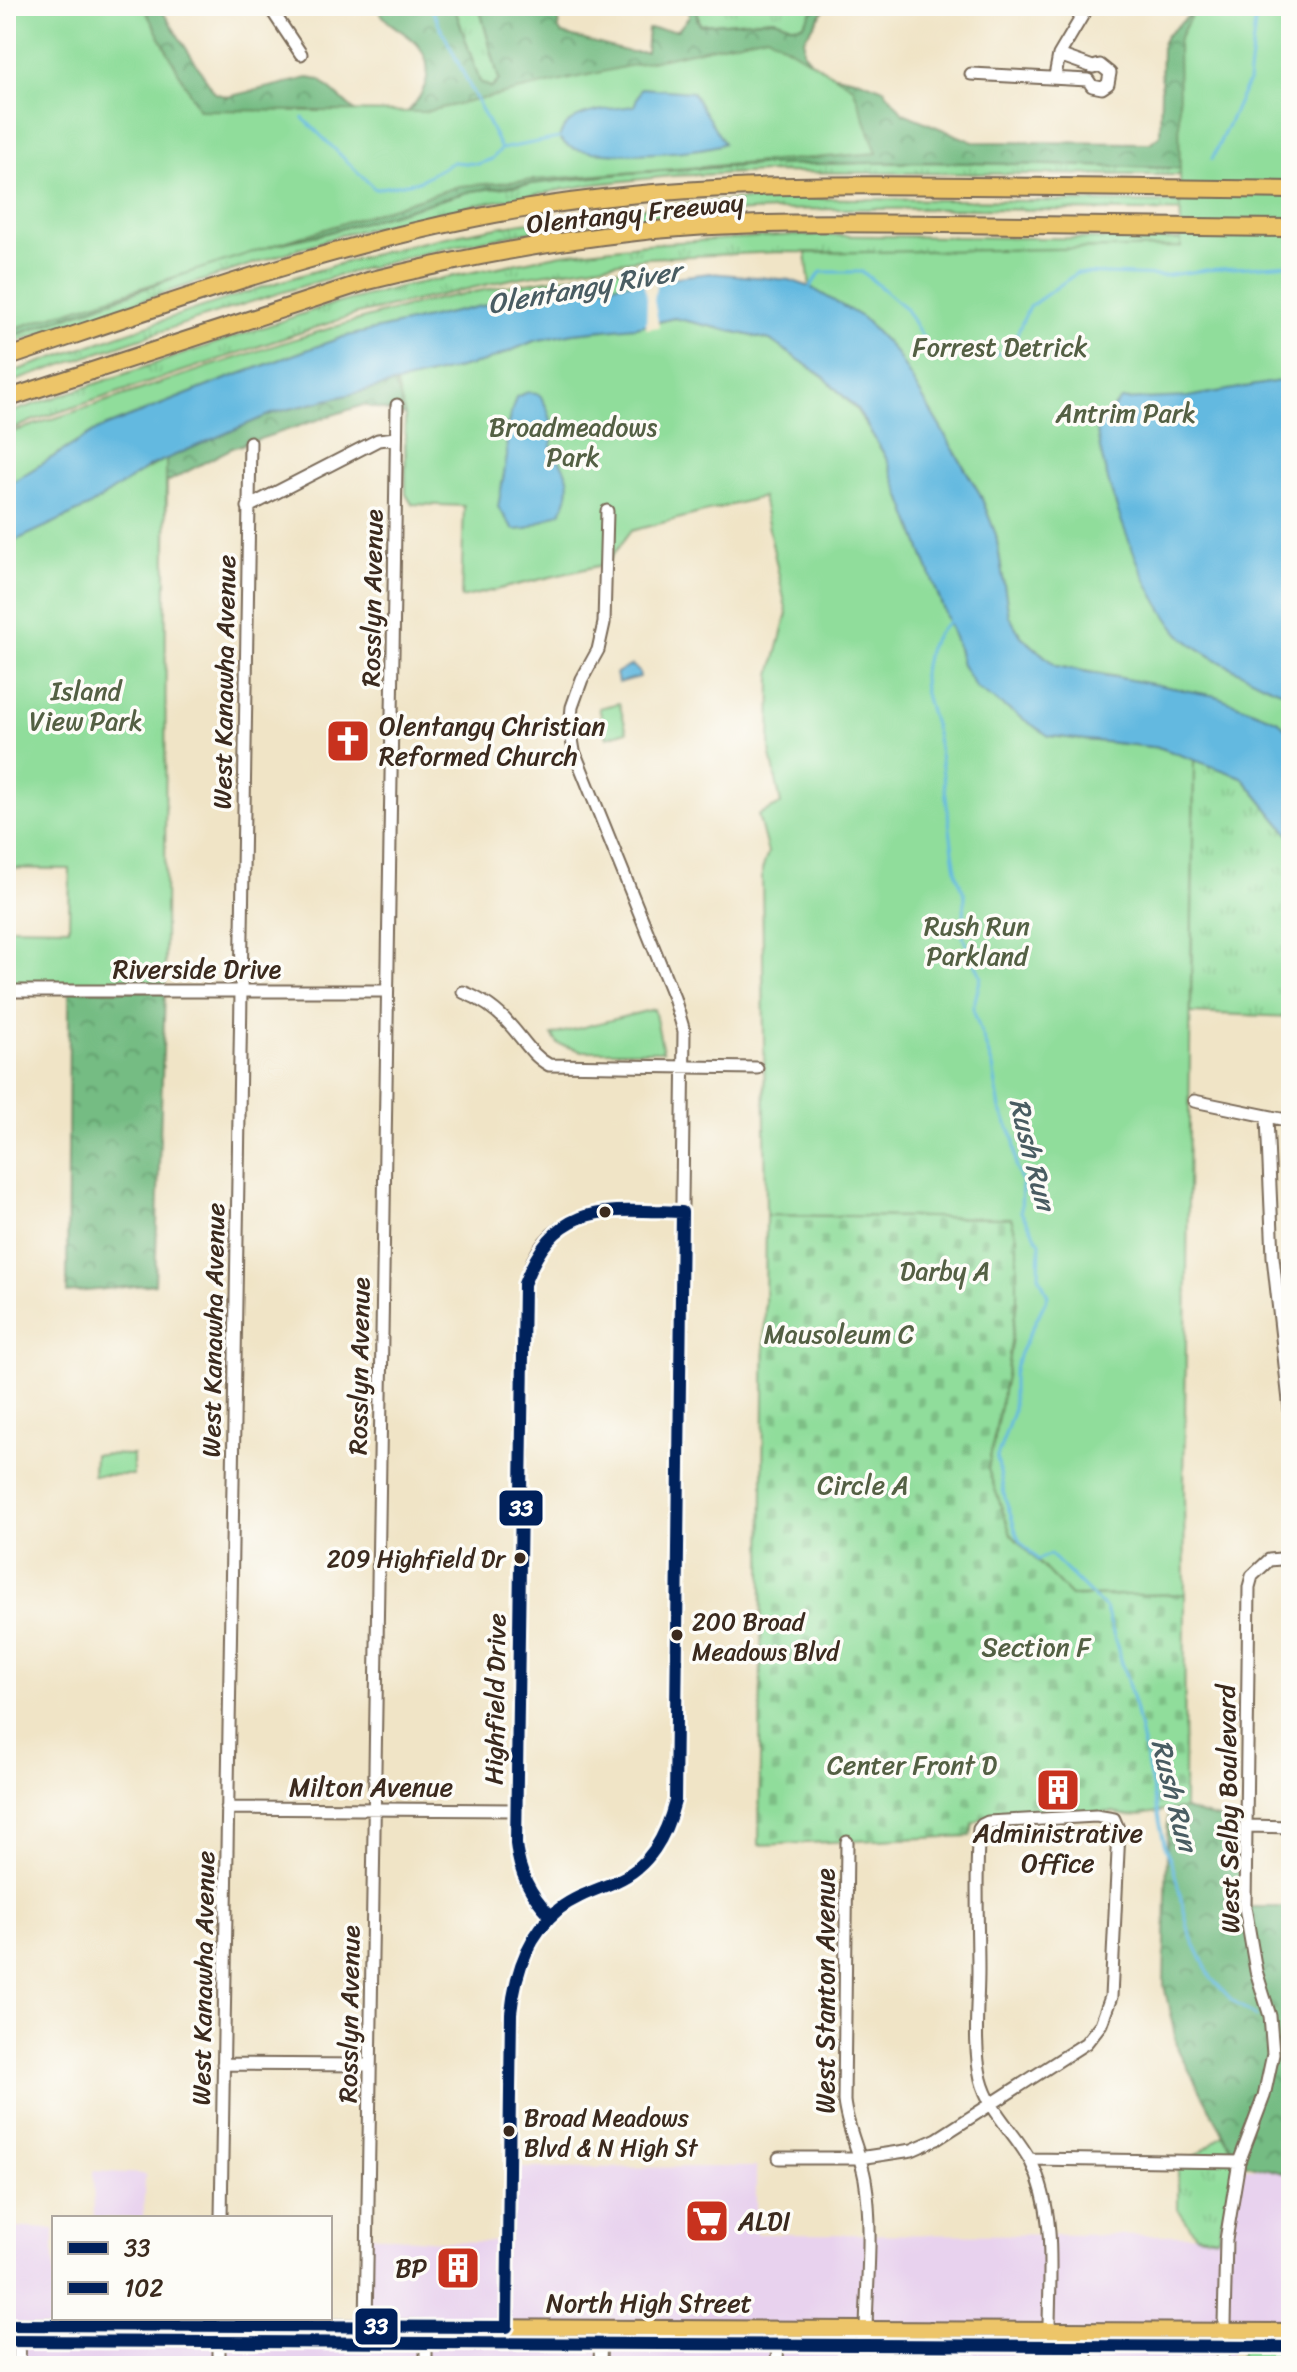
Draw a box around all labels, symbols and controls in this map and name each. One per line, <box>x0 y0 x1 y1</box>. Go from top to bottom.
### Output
street label: Olentangy Freeway <box>524 179 747 247</box>
water label: Olentangy River <box>484 245 690 329</box>
park label: Forrest Detrick <box>913 324 1088 370</box>
park label: Antrim Park <box>1055 390 1196 436</box>
park label: Broadmeadows Park <box>489 404 657 480</box>
street label: Rosslyn Avenue <box>347 508 397 687</box>
street label: West Kanawha Avenue <box>199 554 249 810</box>
park label: Island View Park <box>29 668 143 744</box>
place label: Olentangy Christian Reformed Church <box>379 703 605 779</box>
church icon: Olentangy Christian Reformed Church <box>324 717 372 765</box>
park label: Rush Run Parkland <box>924 903 1030 979</box>
street label: Riverside Drive <box>113 946 282 992</box>
water label: Rush Run <box>995 1093 1071 1218</box>
street label: West Kanawha Avenue <box>188 1202 238 1458</box>
unlabelled marker <box>597 1204 613 1220</box>
park label: Darby A <box>900 1248 990 1294</box>
street label: Rosslyn Avenue <box>334 1276 384 1455</box>
park label: Mausoleum C <box>764 1311 914 1357</box>
park label: Circle A <box>817 1462 909 1508</box>
line badge: 33 <box>498 1489 544 1527</box>
text: 33 <box>508 1489 533 1528</box>
place label: 209 Highfield Dr <box>327 1538 507 1580</box>
marker: 209 Highfield Dr <box>512 1550 528 1566</box>
place label: 200 Broad Meadows Blvd <box>692 1601 840 1673</box>
street label: Highfield Drive <box>471 1613 519 1785</box>
park label: Section F <box>981 1624 1092 1670</box>
marker: 200 Broad Meadows Blvd <box>669 1627 685 1643</box>
street label: West Selby Boulevard <box>1203 1682 1253 1934</box>
water label: Rush Run <box>1137 1734 1213 1859</box>
park label: Center Front D <box>827 1742 998 1788</box>
street label: Milton Avenue <box>289 1764 453 1810</box>
building icon: Administrative Office <box>1034 1766 1082 1814</box>
place label: Administrative Office <box>972 1810 1143 1886</box>
street label: West Kanawha Avenue <box>178 1850 228 2106</box>
street label: West Stanton Avenue <box>802 1868 848 2114</box>
street label: Rosslyn Avenue <box>324 1924 374 2103</box>
place label: Broad Meadows Blvd & N High St <box>524 2097 699 2169</box>
marker: Broad Meadows Blvd & N High St <box>501 2123 517 2139</box>
supermarket icon: ALDI <box>683 2197 731 2245</box>
place label: ALDI <box>737 2198 791 2244</box>
legend <box>52 2216 332 2320</box>
text: 33 <box>124 2227 150 2269</box>
building icon: BP <box>434 2244 482 2292</box>
place label: BP <box>395 2245 427 2291</box>
text: 102 <box>124 2267 163 2309</box>
street label: North High Street <box>546 2280 752 2326</box>
line badge: 33 <box>354 2307 399 2346</box>
text: 33 <box>363 2307 388 2346</box>

